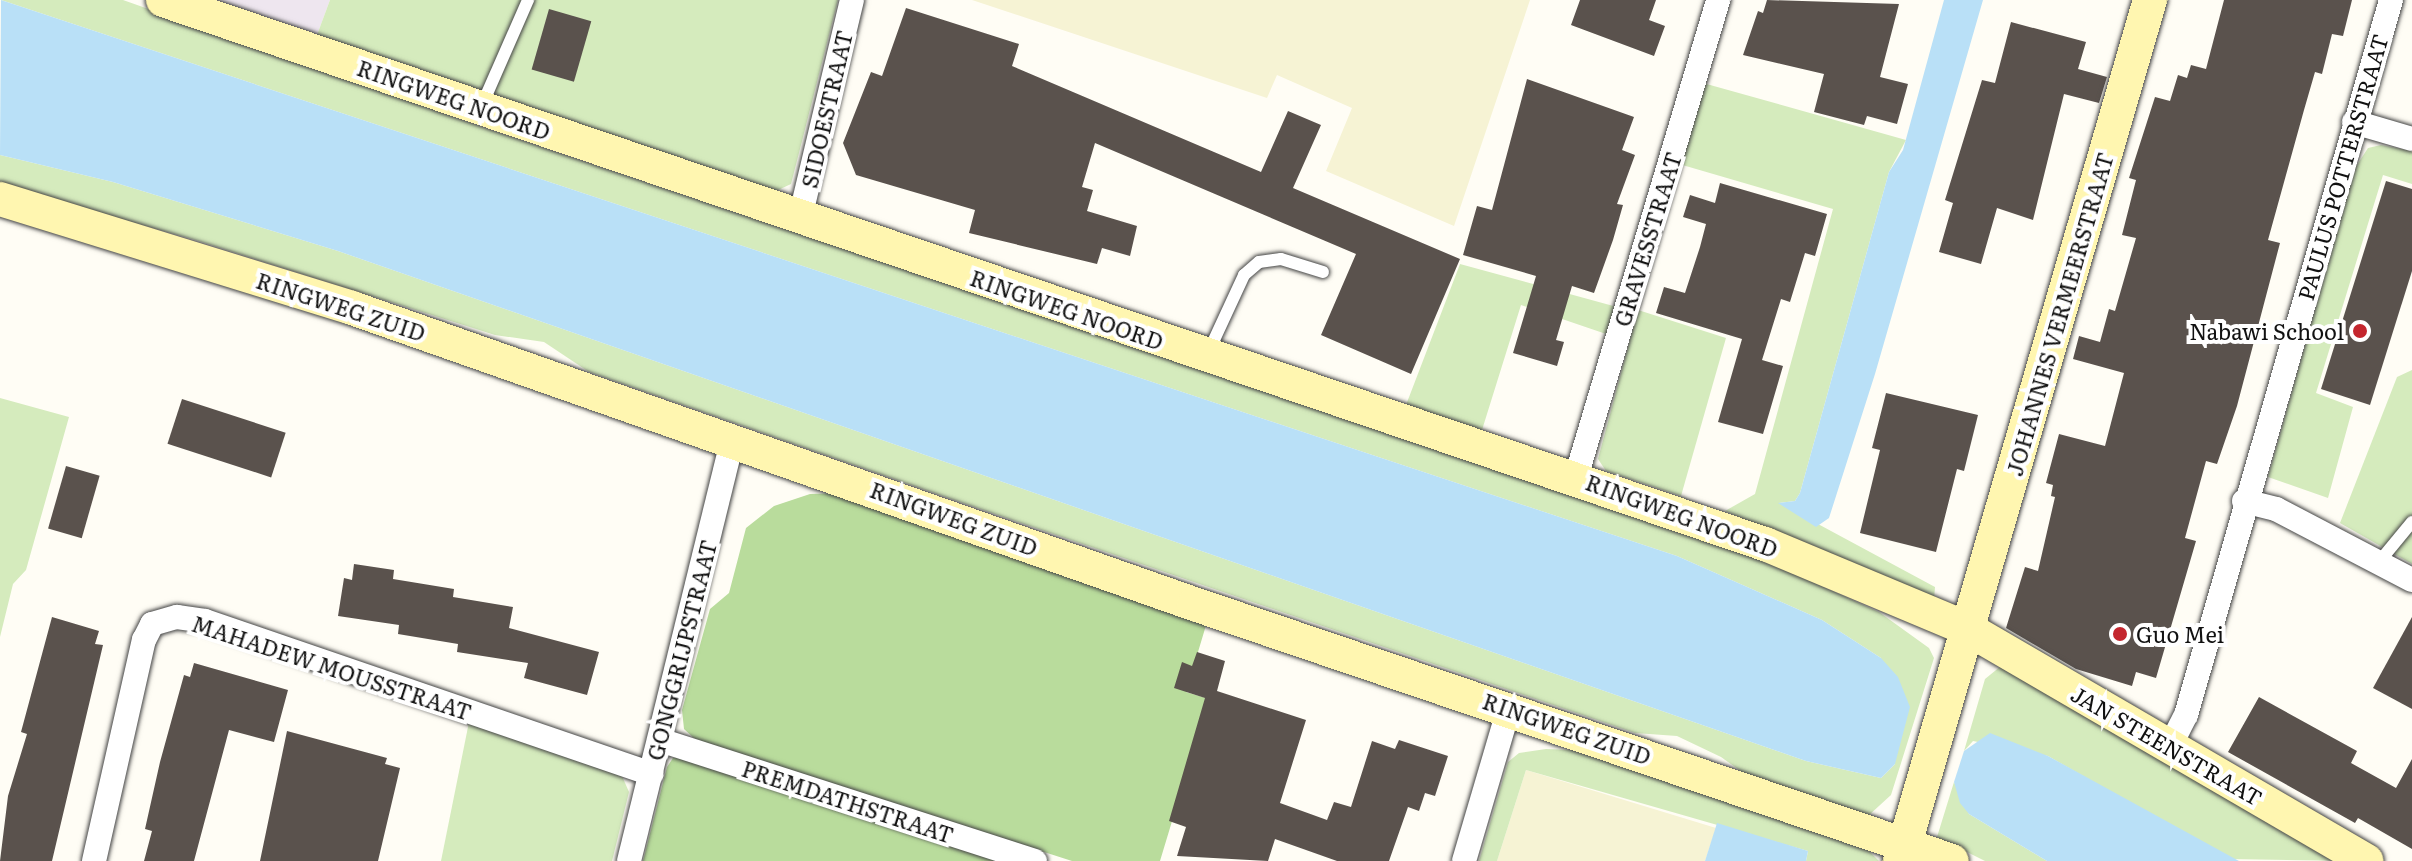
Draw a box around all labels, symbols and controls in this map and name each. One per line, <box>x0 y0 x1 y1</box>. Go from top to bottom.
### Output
street label: SIDOESTRAAT <box>795 28 857 190</box>
street label: PAULUS POTTERSTRAAT <box>2291 31 2393 303</box>
street label: RINGWEG NOORD <box>354 54 554 144</box>
street label: GRAVESSTRAAT <box>1608 149 1686 329</box>
street label: JOHANNES VERMEERSTRAAT <box>2000 149 2118 479</box>
street label: RINGWEG NOORD <box>967 264 1167 354</box>
street label: RINGWEG ZUID <box>253 266 429 346</box>
place label: Nabawi School <box>2189 318 2344 344</box>
marker: Nabawi School <box>2351 322 2369 340</box>
street label: RINGWEG NOORD <box>1582 468 1782 562</box>
street label: RINGWEG ZUID <box>867 476 1041 560</box>
street label: GONGGRIJPSTRAAT <box>641 537 721 763</box>
street label: MAHADEW MOUSSTRAAT <box>189 609 475 725</box>
place label: Guo Mei <box>2136 621 2224 647</box>
marker: Guo Mei <box>2111 625 2129 643</box>
street label: JAN STEENSTRAAT <box>2067 679 2267 811</box>
street label: RINGWEG ZUID <box>1480 687 1654 769</box>
street label: PREMDATHSTRAAT <box>739 754 957 848</box>

